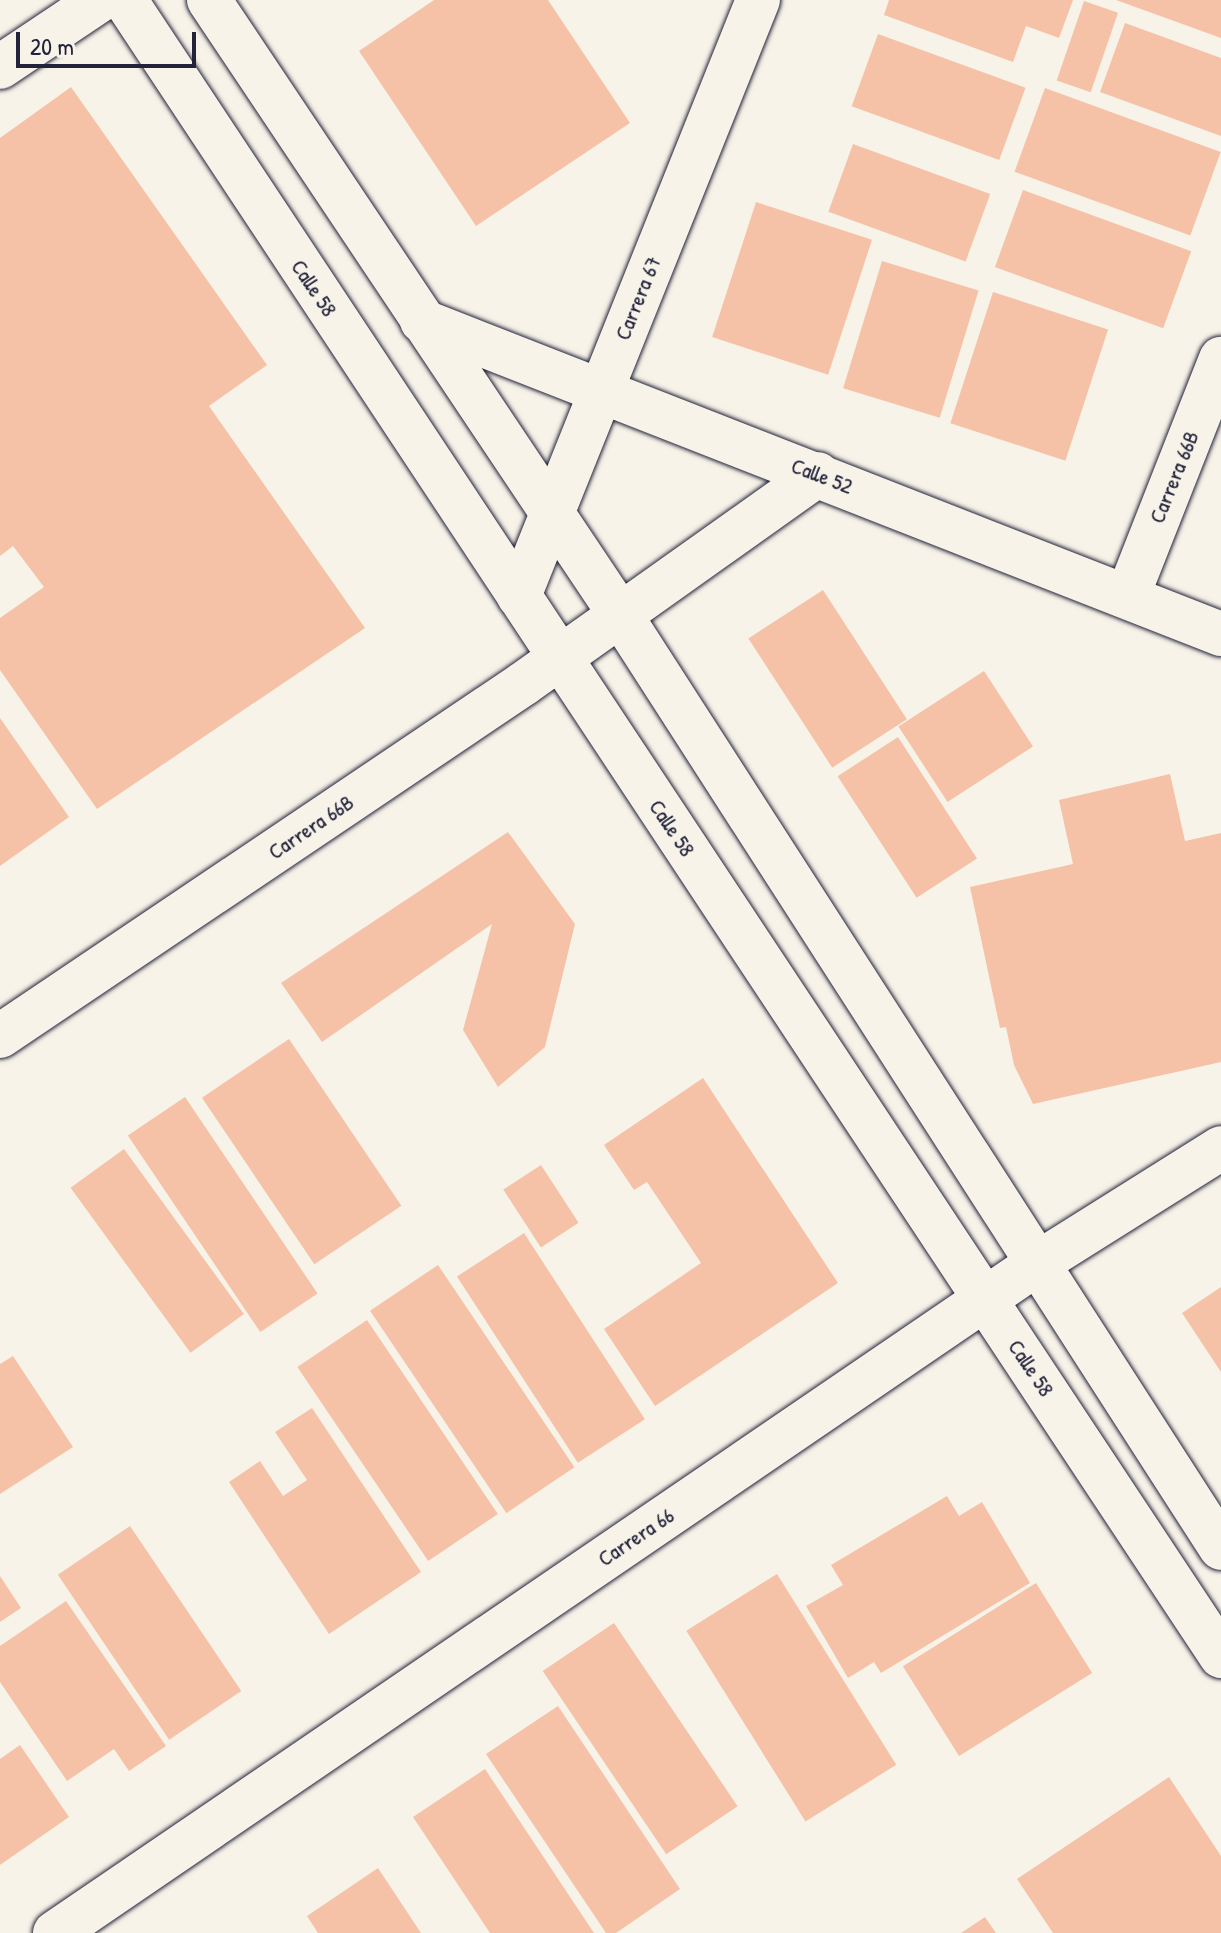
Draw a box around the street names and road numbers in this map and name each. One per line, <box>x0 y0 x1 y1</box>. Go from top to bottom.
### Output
street label: Carrera 67 <box>609 252 667 344</box>
street label: Calle 58 <box>285 255 343 321</box>
street label: Carrera 66B <box>1144 427 1204 527</box>
street label: Calle 52 <box>788 452 856 500</box>
street label: Carrera 66B <box>263 789 359 865</box>
street label: Calle 58 <box>643 795 701 861</box>
street label: Calle 58 <box>1002 1335 1060 1401</box>
street label: Carrera 66 <box>593 1502 679 1572</box>

